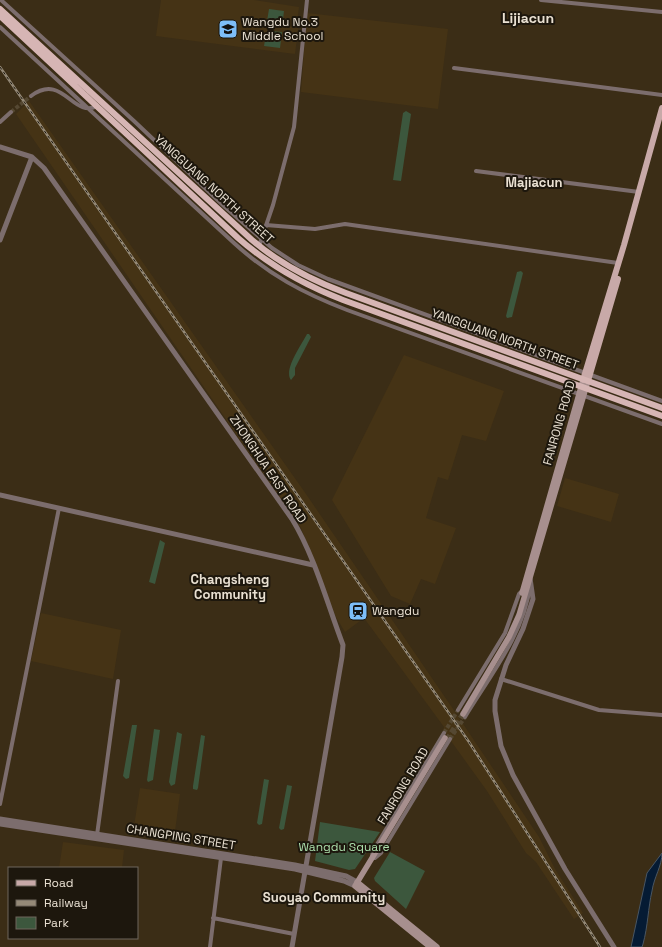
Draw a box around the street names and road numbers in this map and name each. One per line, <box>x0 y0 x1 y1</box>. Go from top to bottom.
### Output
street label: YANGGUANG NORTH STREET <box>151 131 277 247</box>
street label: YANGGUANG NORTH STREET <box>429 305 581 373</box>
street label: FANRONG ROAD <box>539 379 579 467</box>
street label: ZHONGHUA EAST ROAD <box>226 412 310 526</box>
street label: FANRONG ROAD <box>374 745 432 827</box>
street label: CHANGPING STREET <box>125 820 237 854</box>

